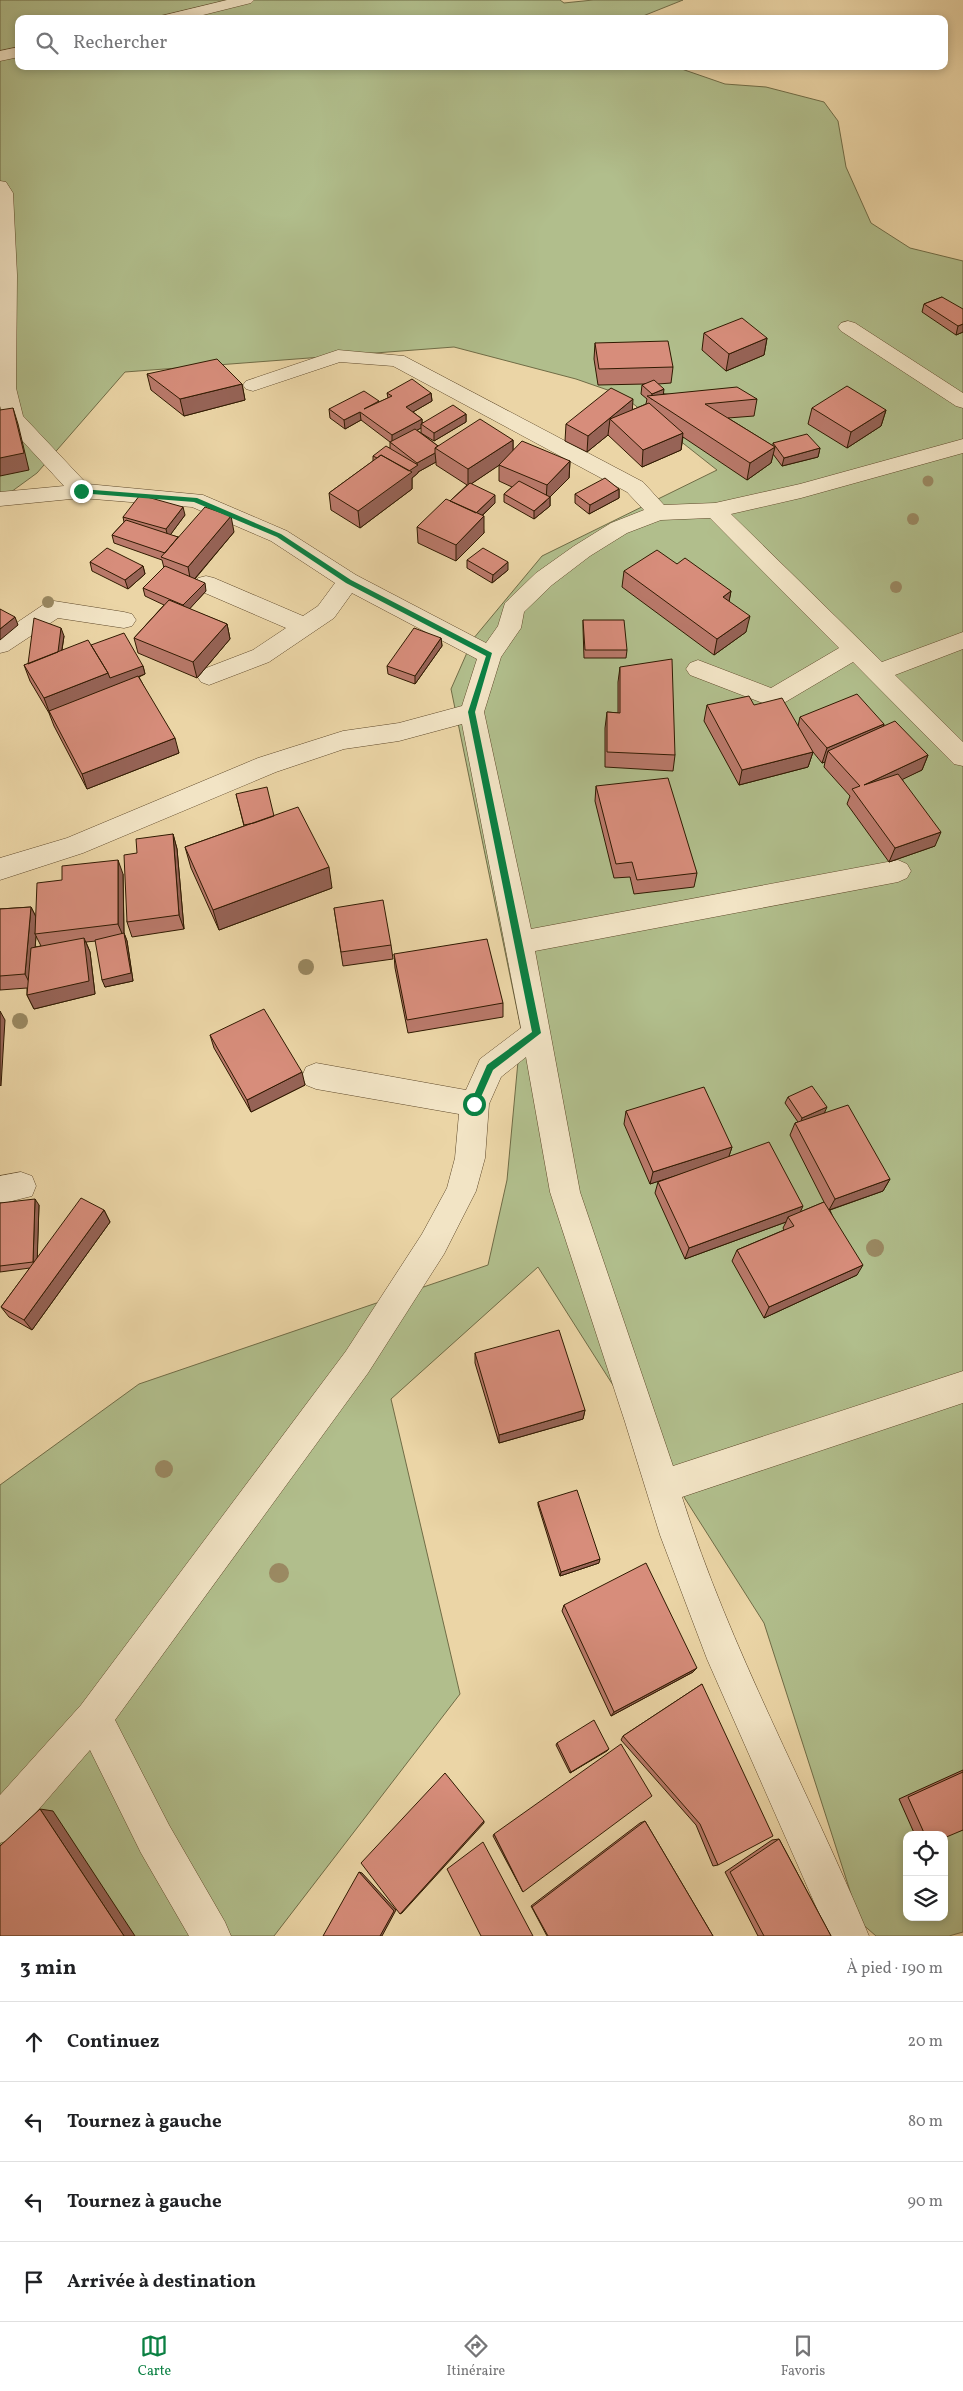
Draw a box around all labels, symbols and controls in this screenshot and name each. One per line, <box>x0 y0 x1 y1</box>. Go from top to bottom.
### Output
search box <box>15 15 948 70</box>
icon: search <box>33 29 61 57</box>
text: Rechercher <box>73 30 167 56</box>
route end <box>70 480 93 503</box>
route start <box>463 1093 486 1116</box>
map controls <box>903 1831 948 1921</box>
button: locate <box>903 1831 948 1876</box>
button: layers <box>903 1876 948 1921</box>
text: 3 min <box>20 1954 76 1983</box>
text: À pied · 190 m <box>847 1958 943 1980</box>
icon: ahead <box>20 2028 48 2056</box>
text: Continuez <box>67 2029 159 2055</box>
text: 20 m <box>908 2031 943 2053</box>
icon: left <box>20 2108 48 2136</box>
text: Tournez à gauche <box>67 2109 222 2135</box>
text: 80 m <box>908 2111 943 2133</box>
icon: left <box>20 2188 48 2216</box>
text: Tournez à gauche <box>67 2189 222 2215</box>
text: 90 m <box>907 2191 943 2213</box>
icon: arrive <box>20 2268 48 2296</box>
text: Arrivée à destination <box>67 2269 256 2295</box>
tab: Carte <box>138 2332 171 2381</box>
tab: Itinéraire <box>447 2332 505 2381</box>
tab: Favoris <box>781 2332 825 2381</box>

